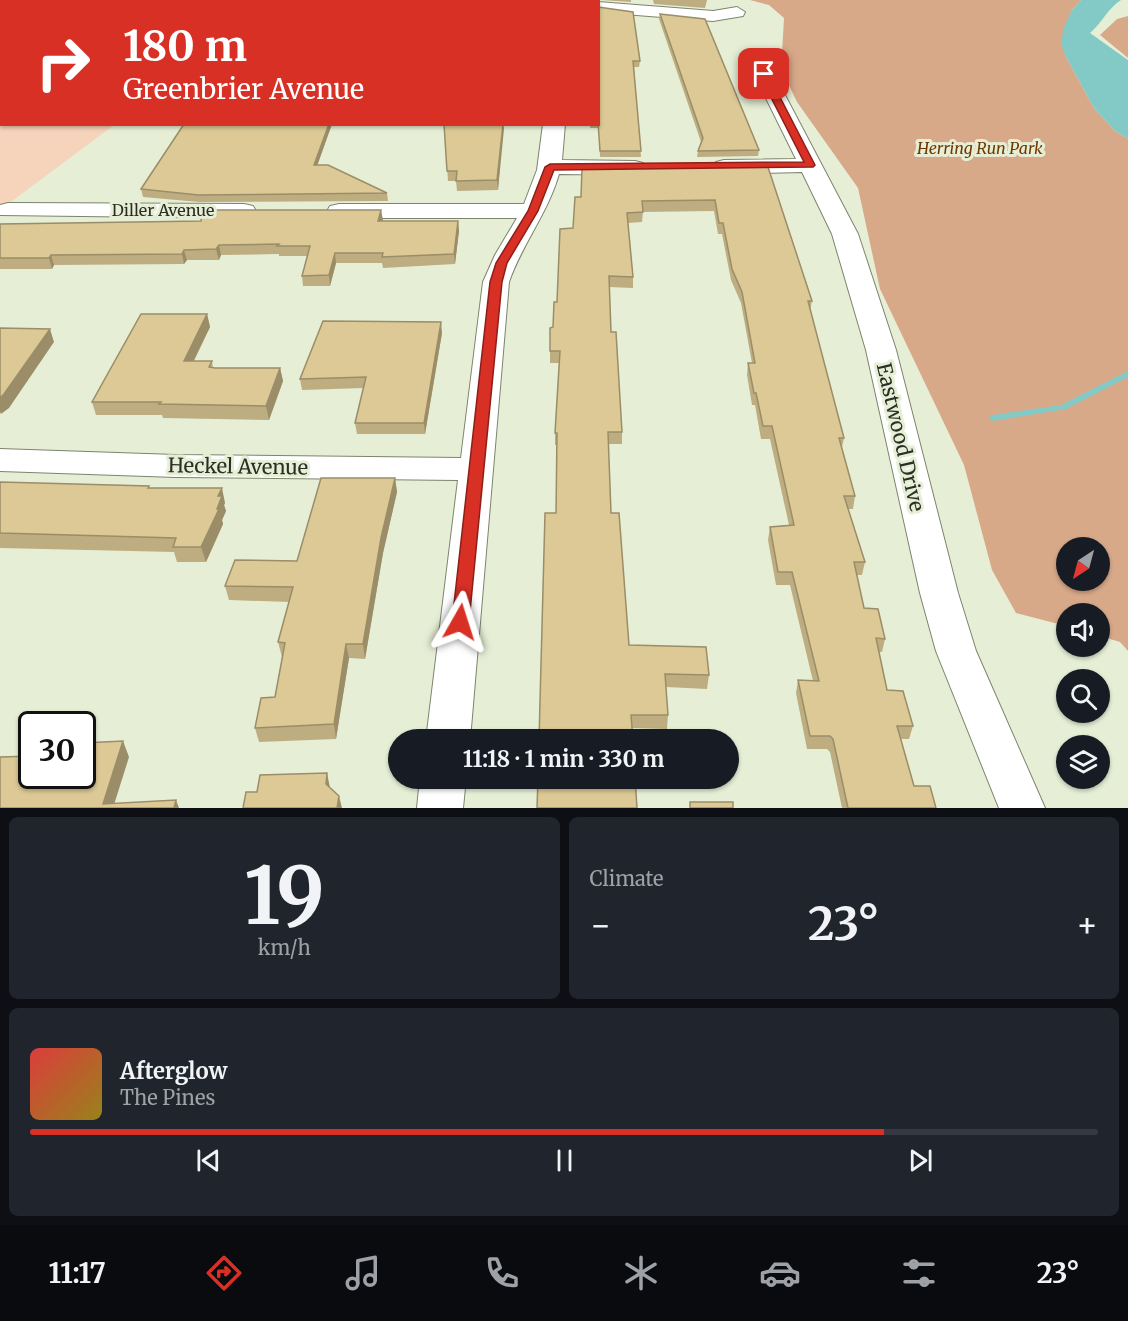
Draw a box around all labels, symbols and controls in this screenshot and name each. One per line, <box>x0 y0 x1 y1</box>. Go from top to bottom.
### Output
text: 180 m <box>123 20 247 72</box>
icon: right <box>24 24 102 102</box>
pin <box>738 48 789 99</box>
icon: arrive <box>747 57 780 90</box>
text: Greenbrier Avenue <box>123 72 364 106</box>
park label: Herring Run Park <box>916 138 1043 158</box>
street label: Diller Avenue <box>112 200 214 220</box>
street label: Eastwood Drive <box>872 360 930 514</box>
street label: Heckel Avenue <box>168 452 308 480</box>
north arrow <box>1056 537 1110 591</box>
map controls <box>1056 537 1110 789</box>
position arrow <box>428 590 492 654</box>
button: sound <box>1056 603 1110 657</box>
button: search <box>1056 669 1110 723</box>
speed limit sign: 30 <box>18 711 96 789</box>
button: layers <box>1056 735 1110 789</box>
text: 11:18 · 1 min · 330 m <box>463 745 664 773</box>
text: 19 <box>244 847 325 945</box>
text: Climate <box>590 866 664 891</box>
text: 23° <box>808 896 879 952</box>
text: − <box>590 905 612 946</box>
text: + <box>1076 905 1098 946</box>
text: km/h <box>258 935 311 960</box>
text: Afterglow <box>120 1057 227 1085</box>
text: The Pines <box>120 1085 215 1110</box>
icon: previous <box>192 1144 225 1177</box>
icon: pause <box>548 1144 581 1177</box>
icon: next <box>904 1144 937 1177</box>
icon: directions <box>203 1252 245 1294</box>
icon: music <box>342 1252 384 1294</box>
icon: phone <box>481 1252 523 1294</box>
icon: climate <box>620 1252 662 1294</box>
icon: car <box>759 1252 801 1294</box>
icon: filters <box>898 1252 940 1294</box>
text: 11:17 <box>49 1256 106 1290</box>
text: 23° <box>1037 1256 1080 1290</box>

